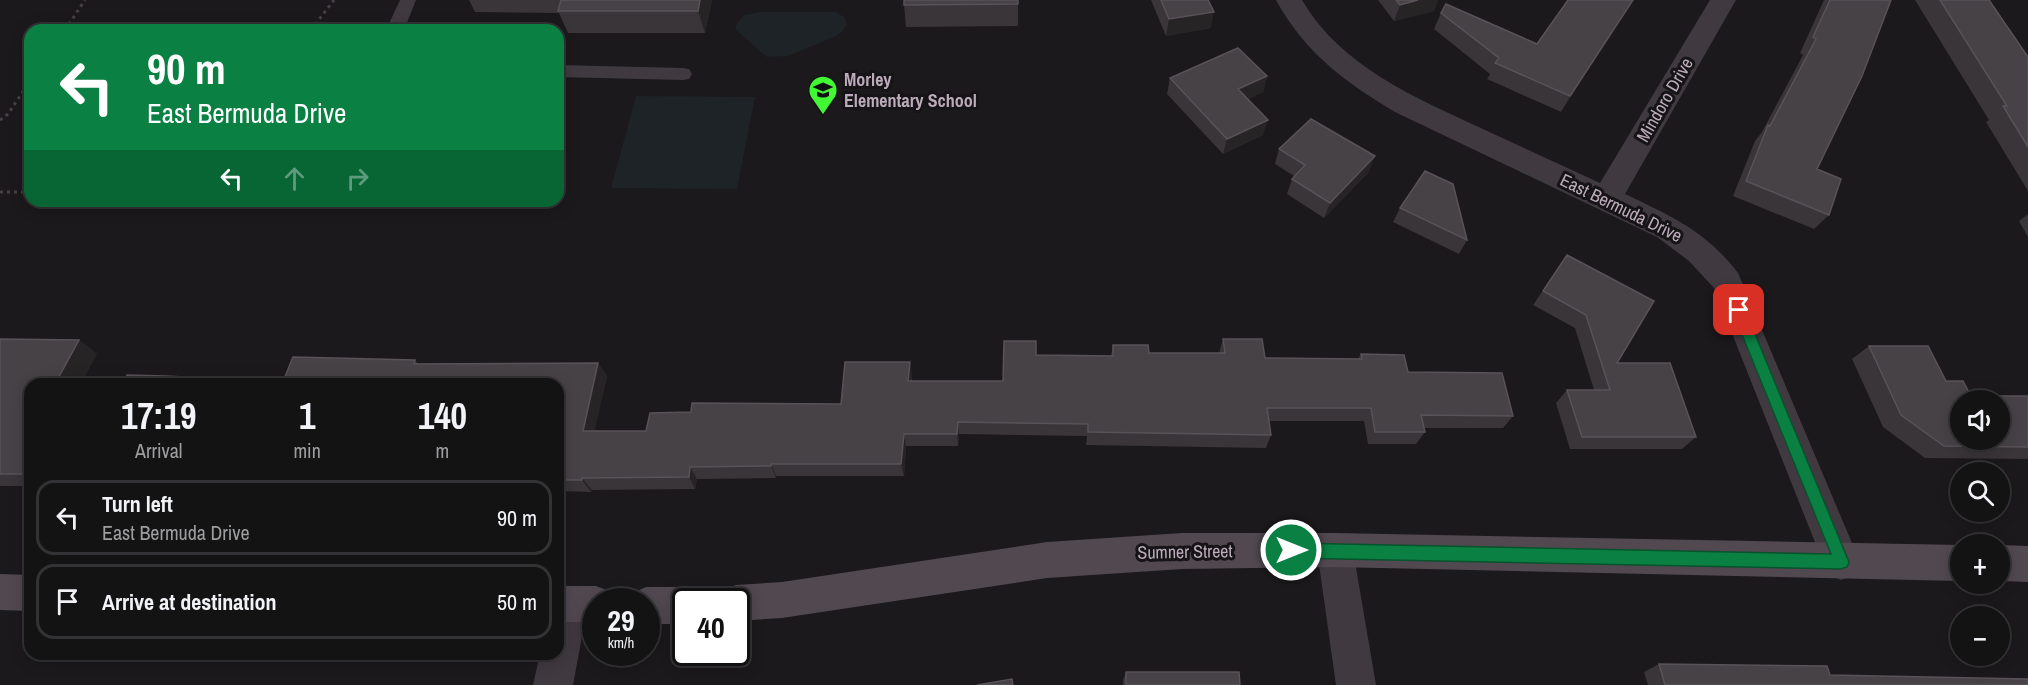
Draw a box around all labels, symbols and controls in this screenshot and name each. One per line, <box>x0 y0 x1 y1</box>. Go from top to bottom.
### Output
text: 90 m <box>147 41 226 97</box>
icon: left <box>48 48 126 126</box>
street label: Mindoro Drive <box>1630 53 1699 146</box>
place label: Morley Elementary School <box>844 67 977 113</box>
school or university icon: Morley Elementary School <box>807 74 839 116</box>
text: East Bermuda Drive <box>147 95 346 131</box>
icon: left <box>215 162 248 195</box>
icon: ahead <box>278 162 311 195</box>
icon: right <box>341 162 374 195</box>
street label: East Bermuda Drive <box>1556 167 1686 248</box>
pin <box>1713 284 1764 335</box>
icon: arrive <box>1722 293 1755 326</box>
map controls <box>1950 390 2010 666</box>
button: sound <box>1950 390 2010 450</box>
text: 17:19 <box>121 392 196 440</box>
text: 1 <box>299 392 315 440</box>
text: 140 <box>418 392 467 440</box>
text: Arrival <box>135 437 182 464</box>
text: min <box>293 437 321 464</box>
text: m <box>436 437 449 464</box>
button: search <box>1950 462 2010 522</box>
text: Turn left <box>102 489 173 519</box>
icon: left <box>51 501 84 534</box>
text: 90 m <box>497 503 537 533</box>
position arrow <box>1259 518 1323 582</box>
text: East Bermuda Drive <box>102 519 250 546</box>
button: + <box>1950 534 2010 594</box>
street label: Sumner Street <box>1137 538 1233 565</box>
icon: arrive <box>51 585 84 618</box>
text: Arrive at destination <box>102 587 276 617</box>
text: 50 m <box>497 587 537 617</box>
speed limit sign: 40 <box>672 588 750 666</box>
text: 29 <box>607 600 635 640</box>
button: − <box>1950 606 2010 666</box>
text: km/h <box>608 632 634 653</box>

